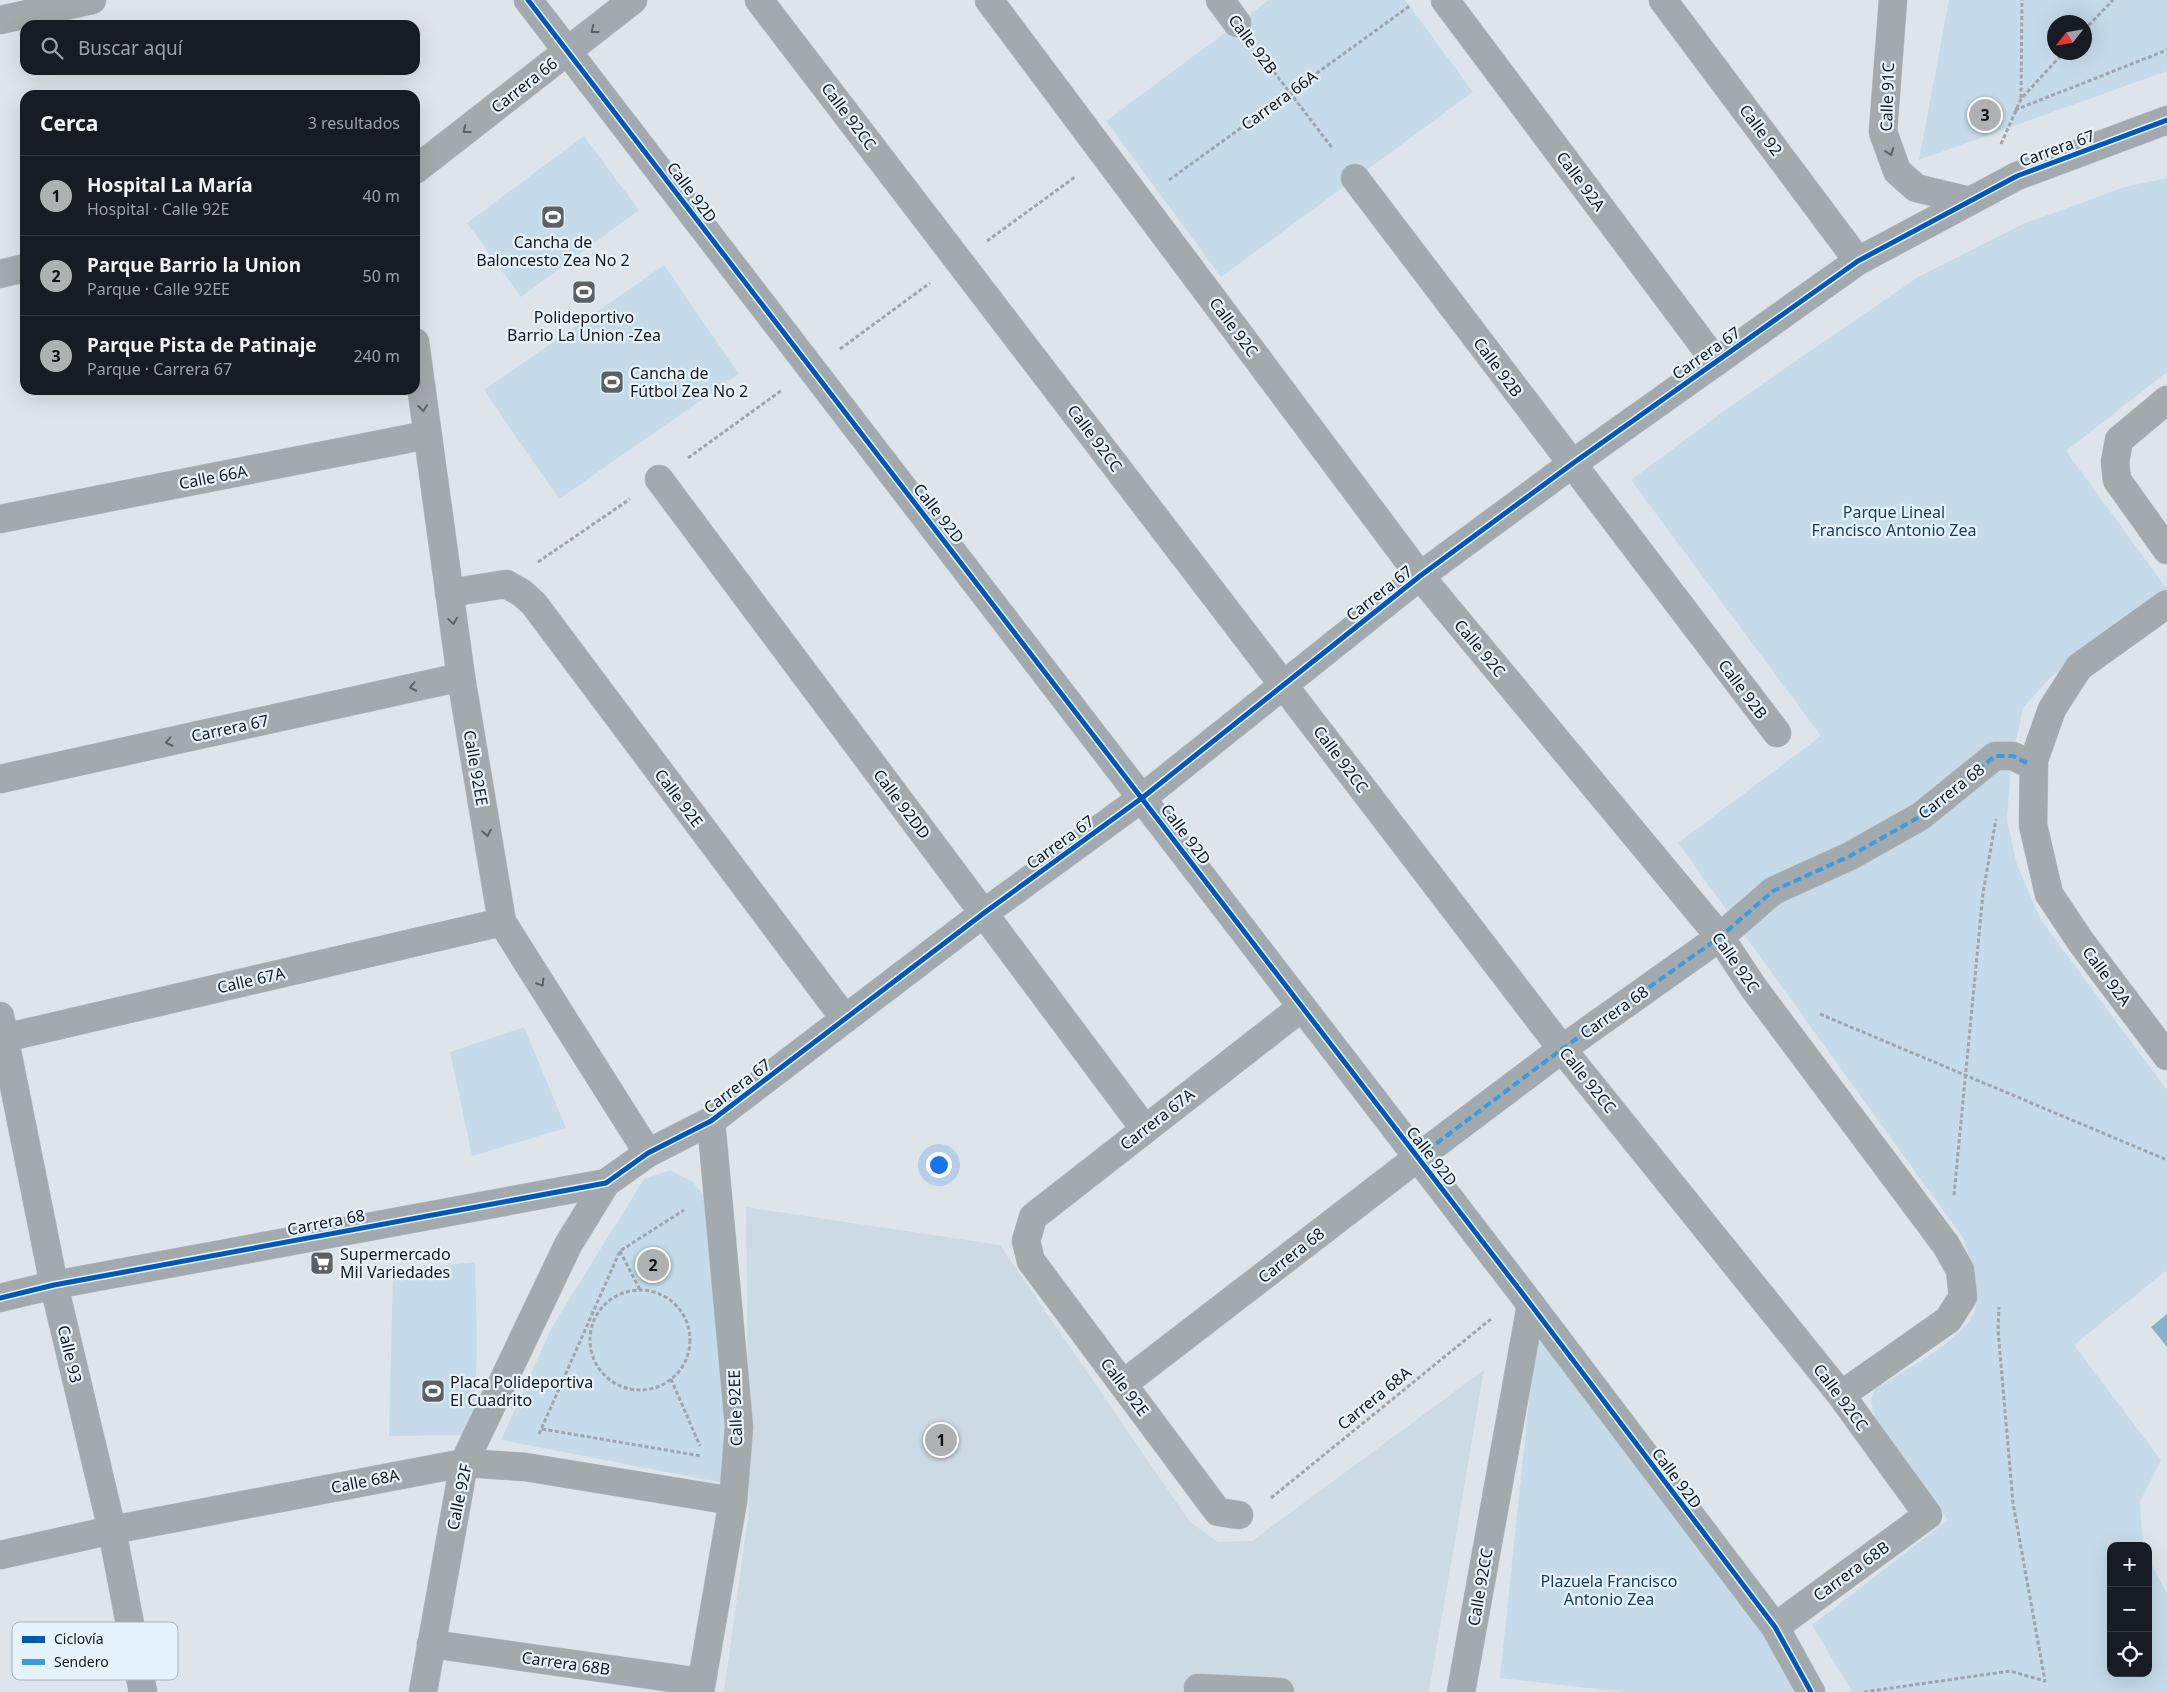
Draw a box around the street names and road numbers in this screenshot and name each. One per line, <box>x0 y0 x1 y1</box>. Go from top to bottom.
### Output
street label: Calle 92B <box>1223 10 1283 78</box>
street label: Carrera 66 <box>486 52 562 118</box>
street label: Calle 91C <box>1875 62 1899 132</box>
street label: Carrera 66A <box>1237 65 1322 135</box>
street label: Calle 92CC <box>817 78 881 154</box>
street label: Calle 92 <box>1735 100 1787 160</box>
street label: Carrera 67 <box>2016 124 2098 172</box>
street label: Calle 92A <box>1551 147 1611 216</box>
street label: Calle 92D <box>662 157 722 227</box>
street label: Calle 92C <box>1204 293 1264 361</box>
street label: Carrera 67 <box>1667 321 1745 385</box>
street label: Calle 92B <box>1468 333 1528 401</box>
street label: Calle 92CC <box>1063 400 1127 476</box>
street label: Calle 66A <box>177 459 250 494</box>
street label: Calle 92D <box>909 478 969 548</box>
street label: Carrera 67 <box>1341 560 1417 626</box>
street label: Calle 92C <box>1449 615 1511 681</box>
street label: Calle 92B <box>1713 655 1773 723</box>
street label: Carrera 67 <box>189 709 271 747</box>
street label: Calle 92CC <box>1309 721 1373 797</box>
street label: Calle 92EE <box>459 728 493 808</box>
street label: Carrera 68 <box>1913 758 1989 824</box>
street label: Calle 92E <box>650 764 708 832</box>
street label: Calle 92DD <box>868 765 936 843</box>
street label: Calle 92D <box>1156 799 1216 869</box>
street label: Carrera 67 <box>1022 810 1098 874</box>
street label: Calle 92C <box>1707 927 1765 997</box>
street label: Calle 92A <box>2077 942 2137 1011</box>
street label: Calle 67A <box>215 961 288 998</box>
street label: Carrera 68 <box>1575 980 1653 1044</box>
street label: Calle 92CC <box>1555 1042 1621 1118</box>
street label: Carrera 67 <box>699 1054 775 1118</box>
street label: Carrera 67A <box>1115 1082 1199 1155</box>
street label: Calle 92D <box>1402 1121 1462 1191</box>
street label: Carrera 68 <box>285 1204 367 1240</box>
street label: Carrera 68 <box>1253 1222 1329 1288</box>
street label: Calle 93 <box>53 1323 87 1385</box>
street label: Calle 92E <box>1096 1353 1154 1421</box>
street label: Calle 92CC <box>1809 1359 1873 1435</box>
street label: Carrera 68A <box>1333 1361 1416 1435</box>
street label: Calle 92EE <box>723 1369 747 1447</box>
street label: Calle 92D <box>1647 1443 1707 1513</box>
street label: Calle 92F <box>441 1462 477 1532</box>
street label: Calle 68A <box>329 1463 402 1498</box>
street label: Carrera 68B <box>1808 1536 1894 1606</box>
street label: Calle 92CC <box>1462 1546 1498 1628</box>
street label: Carrera 68B <box>520 1646 612 1680</box>

